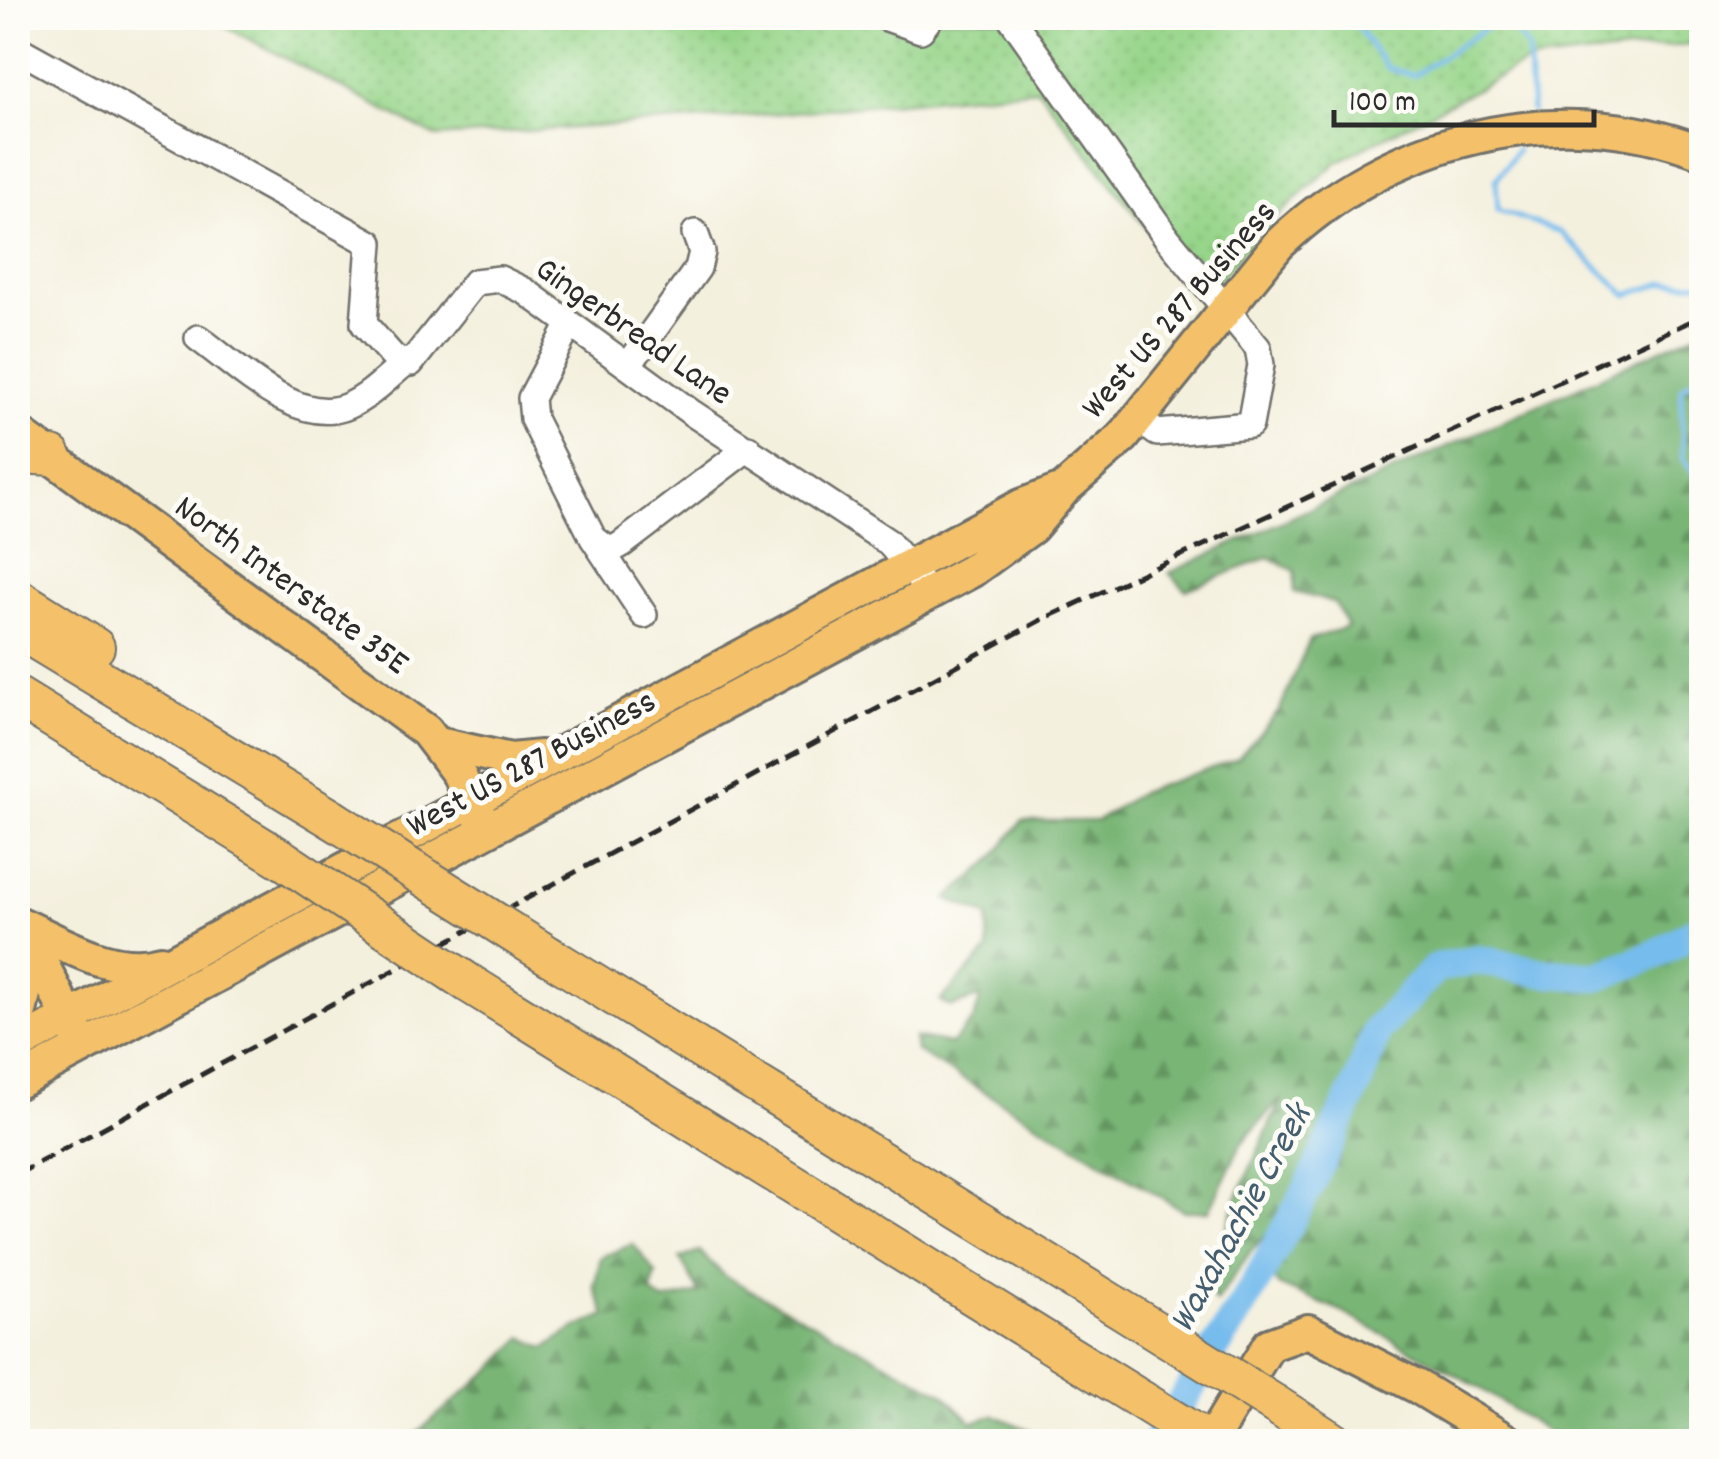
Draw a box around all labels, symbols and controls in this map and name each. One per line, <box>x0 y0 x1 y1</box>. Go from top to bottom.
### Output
scale bar <box>1334 65 1594 127</box>
text: 100 m <box>1349 83 1416 126</box>
street label: West US 287 Business <box>1071 191 1290 432</box>
street label: Gingerbread Lane <box>523 246 741 420</box>
street label: North Interstate 35E <box>162 485 418 689</box>
street label: West US 287 Business <box>399 679 666 852</box>
water label: Waxahachie Creek <box>1157 1092 1330 1344</box>

